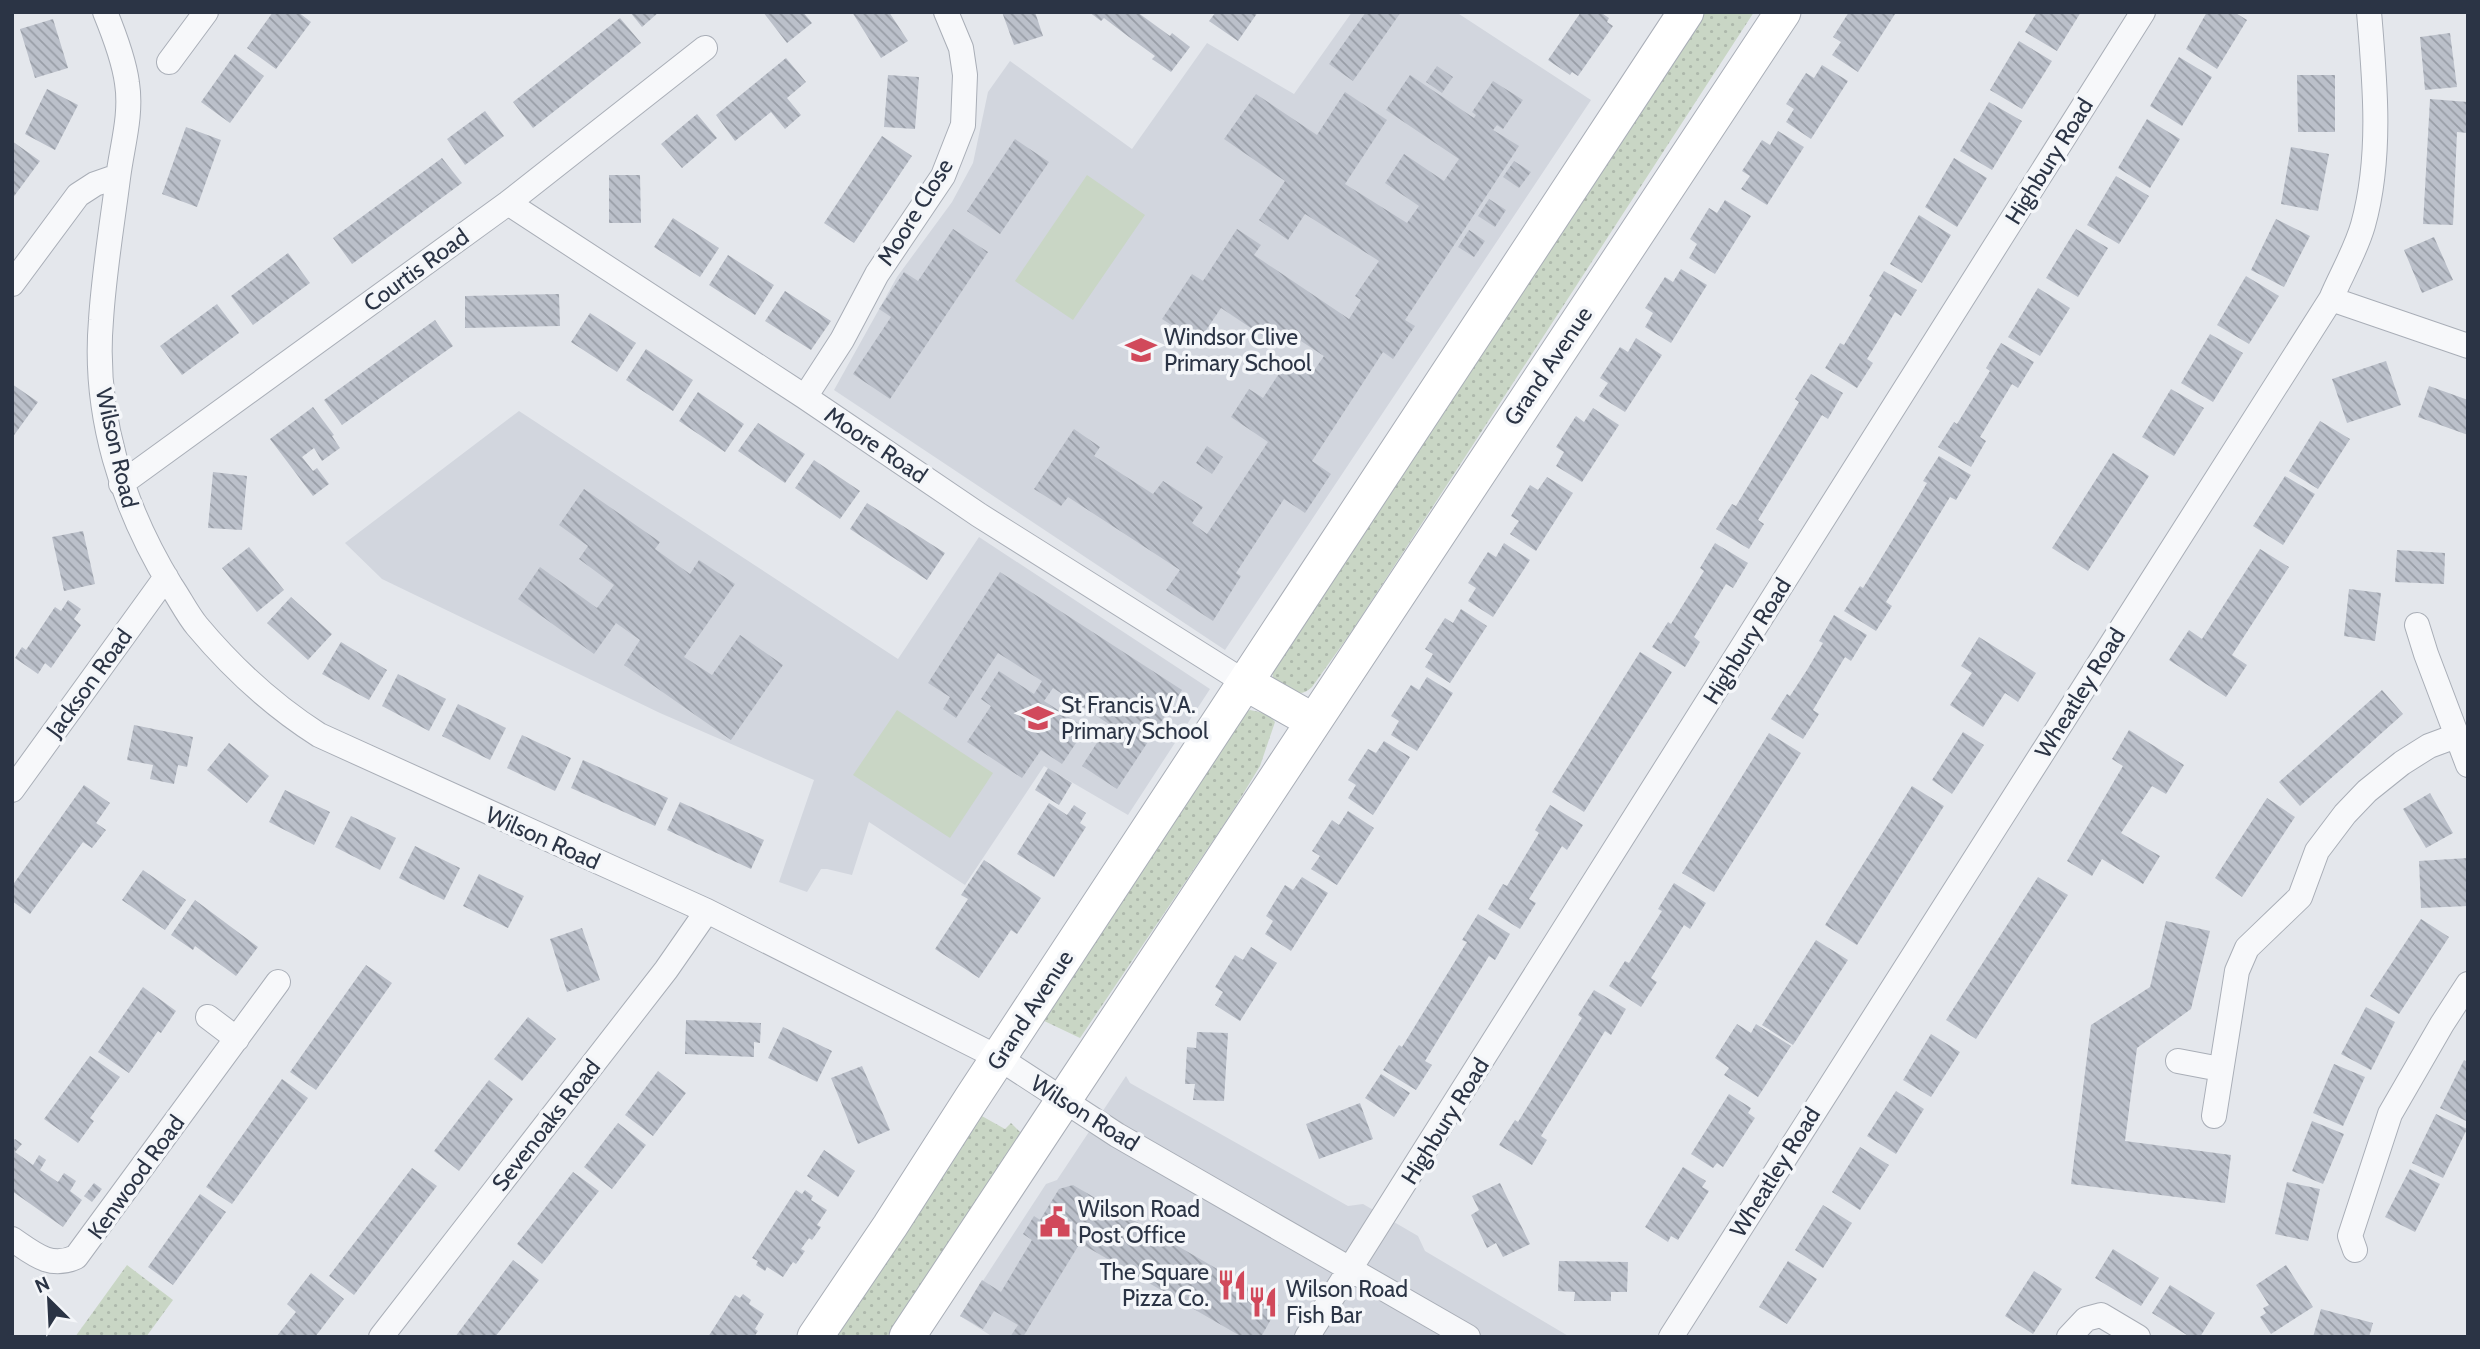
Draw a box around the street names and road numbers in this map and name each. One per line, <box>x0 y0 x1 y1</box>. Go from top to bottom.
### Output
street label: Highbury Road <box>1999 93 2099 229</box>
street label: Moore Close <box>871 153 959 271</box>
street label: Courtis Road <box>358 223 474 317</box>
street label: Grand Avenue <box>1498 301 1598 431</box>
street label: Wilson Road <box>90 385 144 511</box>
street label: Moore Road <box>819 401 933 489</box>
street label: Highbury Road <box>1697 573 1797 709</box>
street label: Jackson Road <box>40 623 138 744</box>
street label: Wheatley Road <box>2029 623 2131 763</box>
street label: Wilson Road <box>482 800 604 876</box>
street label: Grand Avenue <box>981 945 1079 1075</box>
street label: Highbury Road <box>1395 1053 1495 1189</box>
street label: Sevenoaks Road <box>486 1054 606 1196</box>
street label: Wilson Road <box>1026 1069 1144 1157</box>
street label: Wheatley Road <box>1724 1102 1826 1242</box>
street label: Kenwood Road <box>82 1110 190 1244</box>

